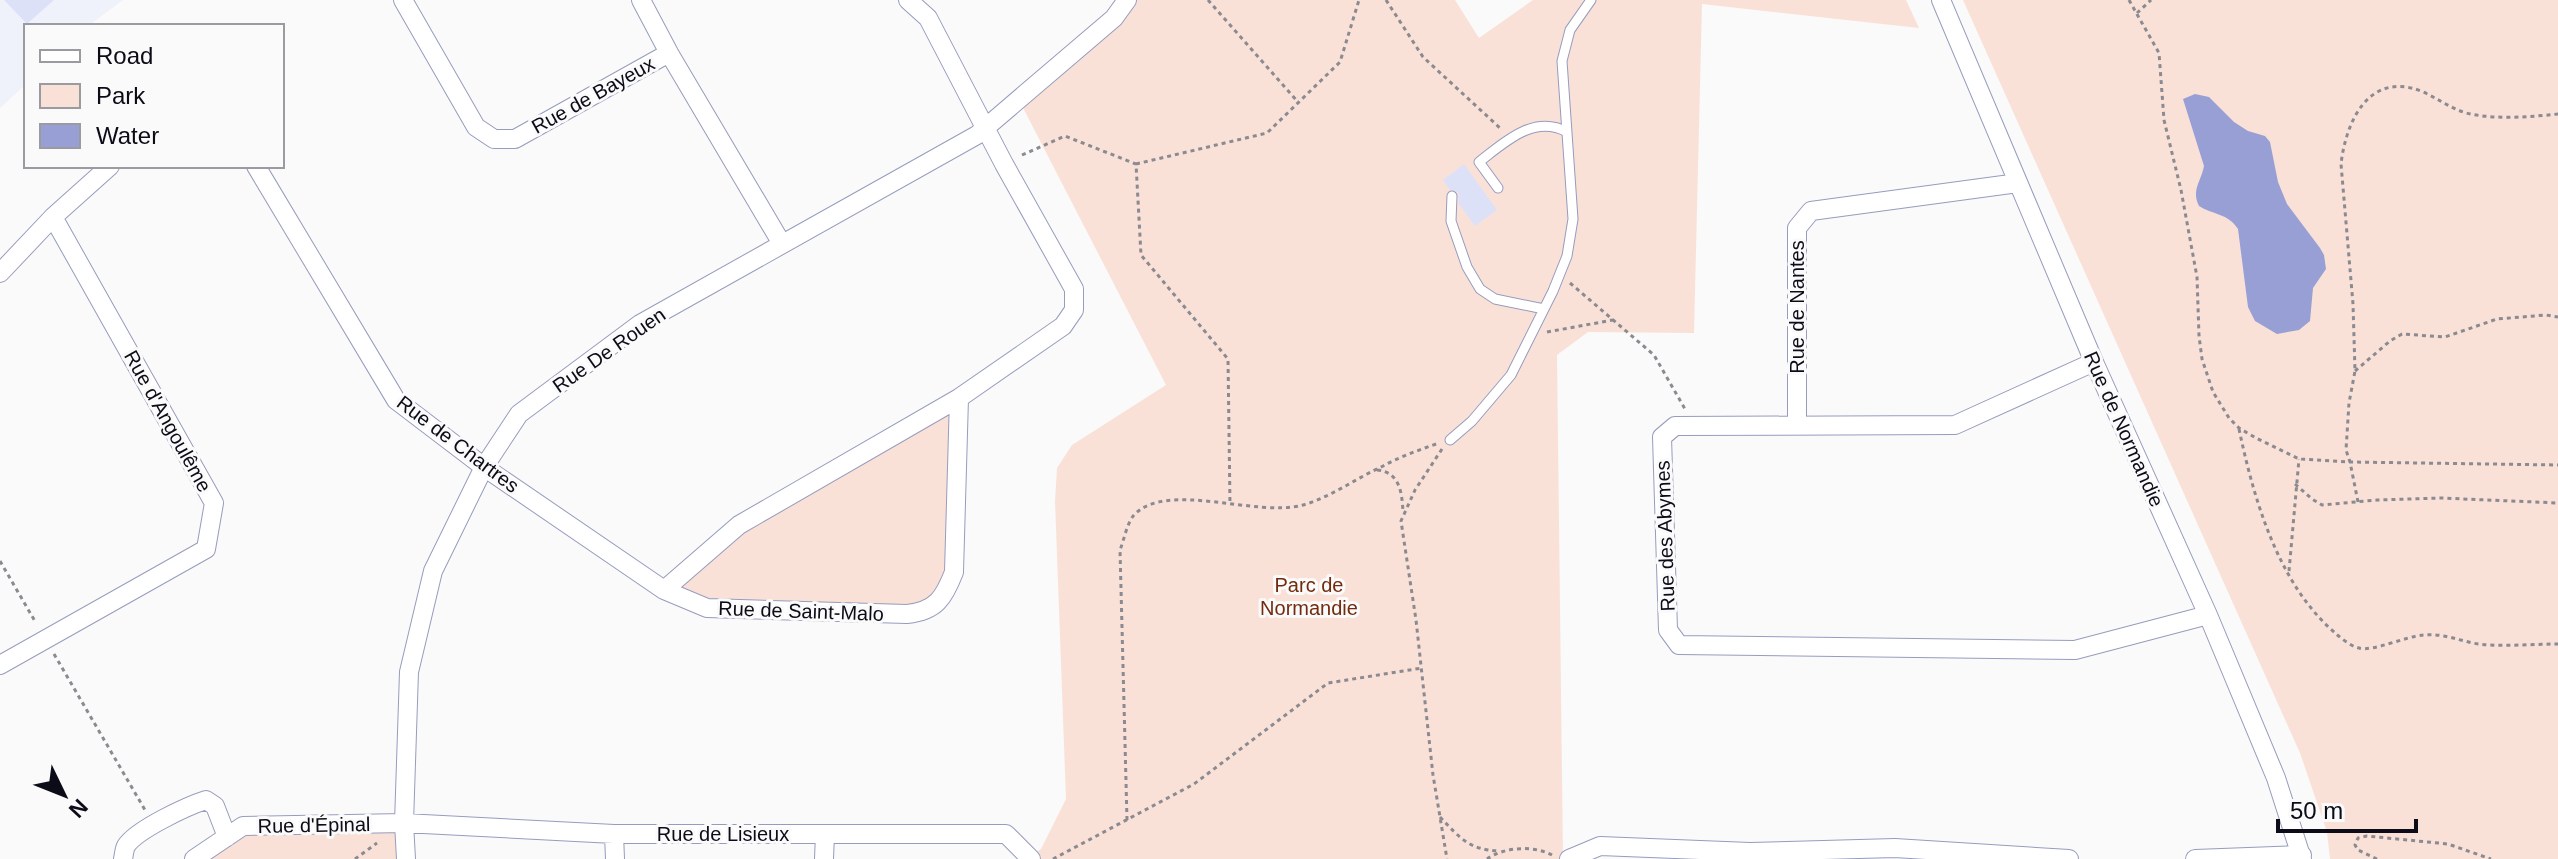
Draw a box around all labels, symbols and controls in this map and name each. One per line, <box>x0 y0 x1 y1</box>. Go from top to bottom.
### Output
legend <box>24 24 284 168</box>
text: Road <box>96 42 153 69</box>
street label: Rue de Bayeux <box>528 52 658 138</box>
text: Park <box>96 82 146 109</box>
text: Water <box>96 122 159 149</box>
street label: Rue de Nantes <box>1786 240 1808 374</box>
street label: Rue De Rouen <box>548 303 670 397</box>
street label: Rue d'Angoulême <box>120 346 216 496</box>
street label: Rue de Normandie <box>2080 348 2168 510</box>
street label: Rue de Chartres <box>393 391 523 497</box>
street label: Rue des Abymes <box>1651 460 1679 612</box>
park label: Parc de Normandie <box>1260 574 1358 619</box>
street label: Rue de Saint-Malo <box>718 597 884 625</box>
north arrow <box>24 755 104 835</box>
scale bar <box>2278 783 2416 833</box>
text: N <box>64 794 93 823</box>
text: 50 m <box>2290 797 2343 824</box>
street label: Rue d'Épinal <box>257 813 371 837</box>
street label: Rue de Lisieux <box>657 823 789 845</box>

